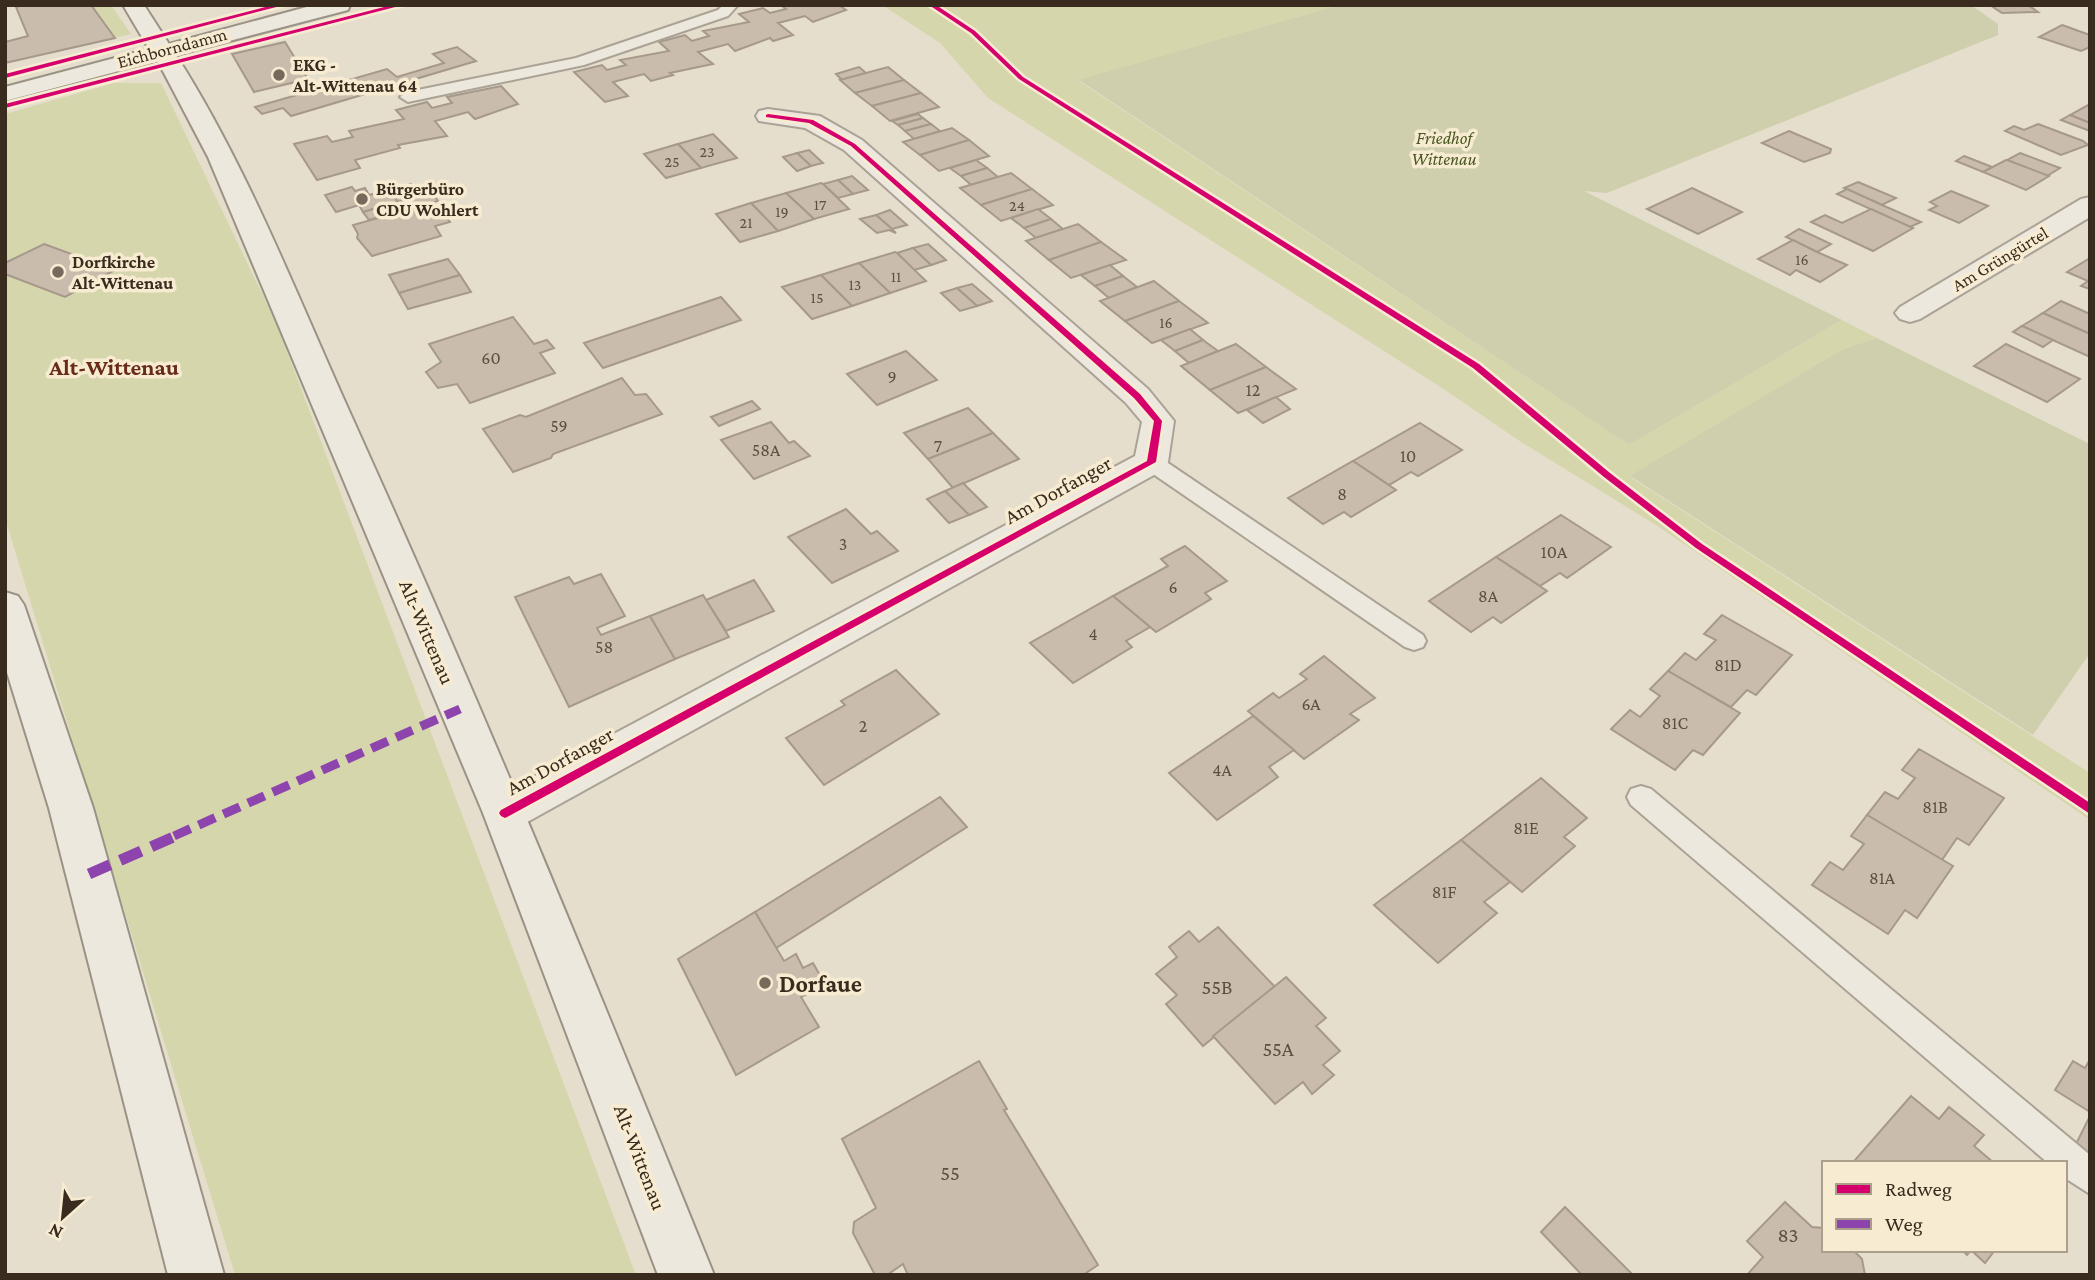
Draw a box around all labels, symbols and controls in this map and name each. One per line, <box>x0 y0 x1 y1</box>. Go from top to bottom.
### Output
street label: Eichborndamm <box>115 24 229 72</box>
place label: EKG - Alt-Wittenau 64 <box>292 55 418 96</box>
marker: EKG - Alt-Wittenau 64 <box>271 67 287 83</box>
park label: Friedhof Wittenau <box>1411 128 1477 169</box>
house number: 23 <box>699 143 715 160</box>
house number: 25 <box>664 153 680 170</box>
place label: Bürgerbüro CDU Wohlert <box>376 179 479 220</box>
marker: Bürgerbüro CDU Wohlert <box>354 191 370 207</box>
house number: 17 <box>814 196 827 213</box>
house number: 24 <box>1009 197 1025 214</box>
house number: 19 <box>775 203 789 220</box>
house number: 21 <box>740 214 752 231</box>
street label: Am Grüngürtel <box>1948 222 2052 295</box>
house number: 16 <box>1795 251 1809 268</box>
place label: Dorfkirche Alt-Wittenau <box>71 252 174 293</box>
marker: Dorfkirche Alt-Wittenau <box>50 264 66 280</box>
house number: 11 <box>891 268 901 285</box>
house number: 13 <box>849 276 861 293</box>
house number: 15 <box>811 289 823 306</box>
house number: 16 <box>1159 314 1173 331</box>
house number: 60 <box>481 348 501 368</box>
district label: Alt-Wittenau <box>48 354 179 380</box>
house number: 9 <box>887 367 897 387</box>
house number: 12 <box>1246 380 1260 400</box>
house number: 59 <box>550 416 568 436</box>
house number: 7 <box>934 436 942 456</box>
house number: 58A <box>752 440 781 460</box>
house number: 10 <box>1400 446 1416 466</box>
street label: Am Dorfanger <box>1000 451 1116 529</box>
house number: 8 <box>1337 484 1347 504</box>
house number: 3 <box>839 534 847 554</box>
house number: 10A <box>1541 542 1568 562</box>
street label: Alt-Wittenau <box>394 576 460 688</box>
house number: 6 <box>1168 577 1178 597</box>
house number: 8A <box>1478 586 1499 606</box>
house number: 4 <box>1088 624 1098 644</box>
house number: 58 <box>595 637 613 657</box>
house number: 81D <box>1714 655 1742 675</box>
house number: 6A <box>1301 694 1321 714</box>
house number: 81C <box>1662 713 1689 733</box>
house number: 2 <box>859 716 867 736</box>
street label: Am Dorfanger <box>502 722 618 800</box>
house number: 4A <box>1212 760 1232 780</box>
house number: 81B <box>1922 797 1948 817</box>
house number: 81E <box>1513 818 1539 838</box>
house number: 81A <box>1869 868 1896 888</box>
house number: 81F <box>1432 882 1456 902</box>
place label: Dorfaue <box>779 970 862 997</box>
marker: Dorfaue <box>757 975 773 991</box>
house number: 55B <box>1201 975 1233 999</box>
house number: 55A <box>1262 1037 1294 1061</box>
street label: Alt-Wittenau <box>609 1101 671 1213</box>
house number: 55 <box>940 1161 960 1185</box>
legend <box>1822 1161 2067 1252</box>
text: Radweg <box>1885 1177 1952 1201</box>
north arrow <box>28 1182 98 1252</box>
text: Weg <box>1885 1212 1923 1236</box>
text: N <box>45 1219 66 1244</box>
house number: 83 <box>1778 1223 1798 1247</box>

